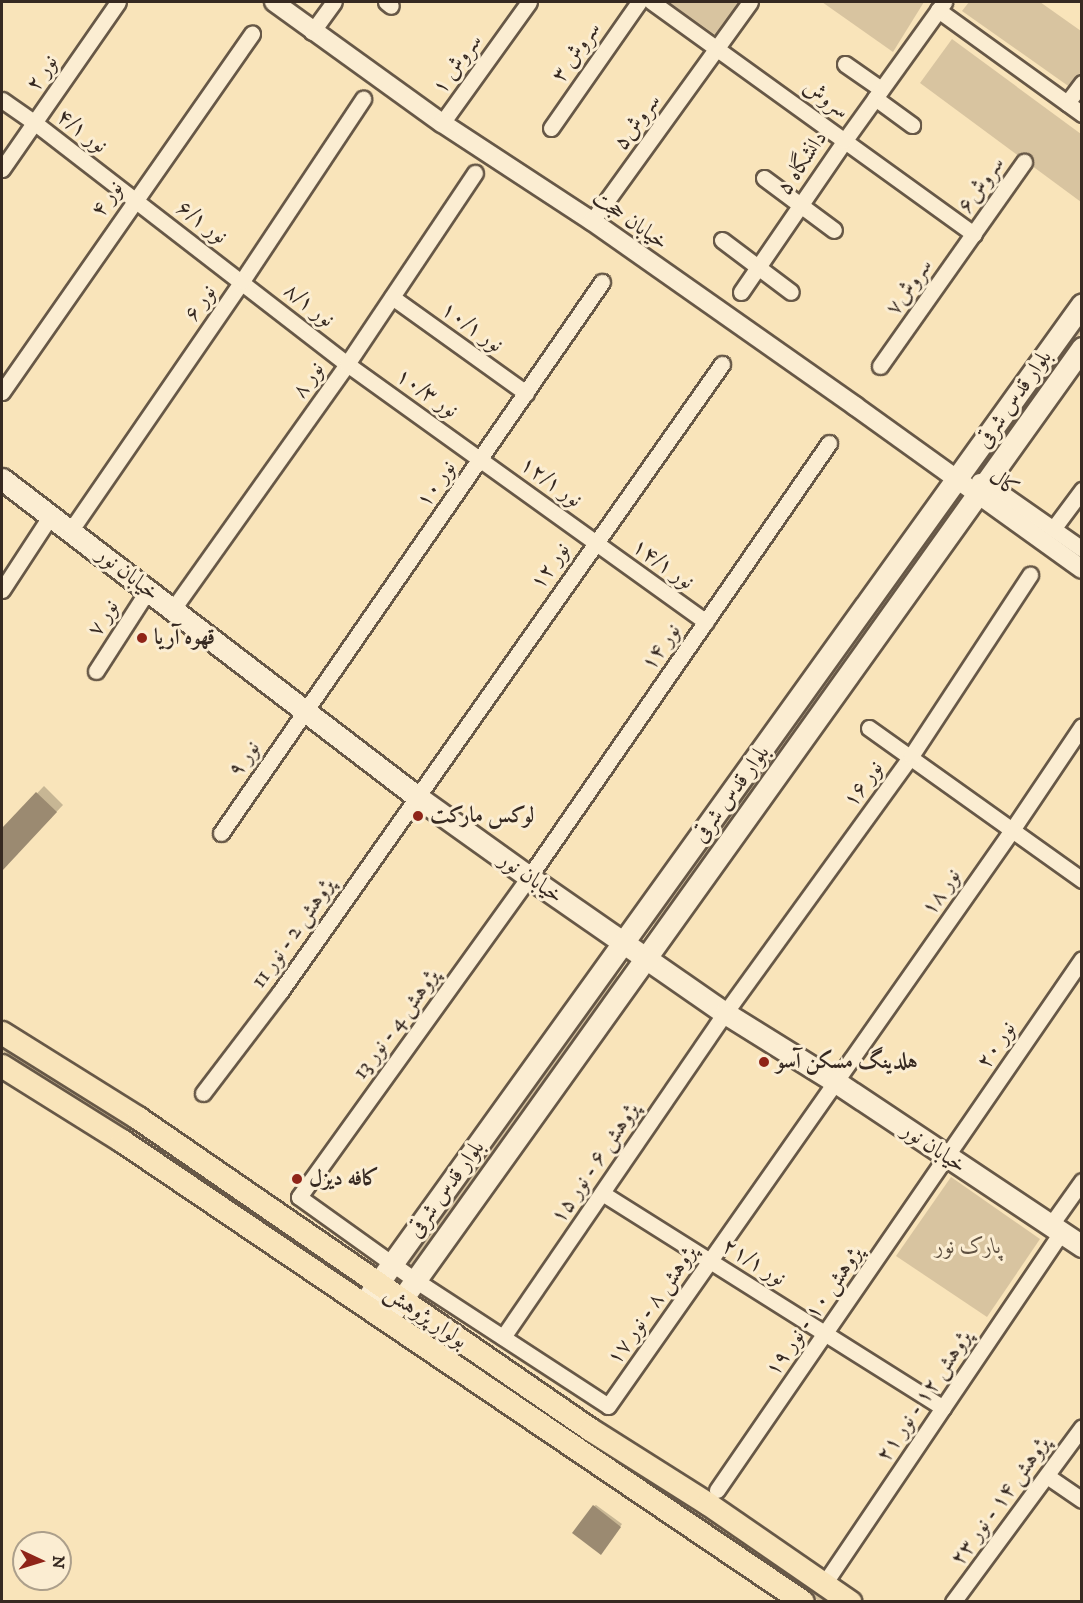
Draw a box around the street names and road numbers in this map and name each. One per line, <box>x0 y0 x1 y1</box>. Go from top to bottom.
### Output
street label: سروش ۳ <box>546 17 606 87</box>
street label: سروش ۱ <box>426 29 488 99</box>
street label: نور ۲ <box>20 50 64 96</box>
street label: سروش <box>798 74 854 124</box>
street label: سروش۵ <box>608 89 666 155</box>
street label: نور ۴/۱ <box>51 103 113 159</box>
street label: دانشگاه ۵ <box>771 126 833 200</box>
street label: سروش۶ <box>952 152 1010 218</box>
street label: نور ۴ <box>85 176 129 222</box>
street label: خیابان حجت <box>587 184 673 256</box>
street label: نور ۶/۱ <box>171 194 233 250</box>
street label: سروش۷ <box>880 254 938 320</box>
street label: نور ۸/۱ <box>278 277 340 333</box>
street label: نور ۶ <box>178 280 222 326</box>
street label: نور ۱۰/۱ <box>436 296 508 358</box>
street label: بلوار قدس شرقی <box>971 345 1057 453</box>
street label: نور ۸ <box>286 357 330 403</box>
street label: نور ۱۰/۳ <box>391 362 463 424</box>
street label: نور ۱۲/۱ <box>515 451 587 513</box>
street label: نور ۱۰ <box>411 456 461 512</box>
street label: کال <box>984 463 1024 503</box>
street label: نور ۱۴/۱ <box>627 533 699 595</box>
street label: نور ۱۲ <box>525 538 575 594</box>
street label: خیابان نور <box>92 541 164 607</box>
street label: نور ۷ <box>82 595 124 641</box>
street label: نور ۱۴ <box>636 619 686 675</box>
street label: نور ۹ <box>222 736 266 782</box>
street label: بلوار قدس شرقی <box>687 740 775 848</box>
street label: نور ۱۶ <box>837 756 889 812</box>
street label: خیابان نور <box>494 847 568 909</box>
street label: نور ۱۸ <box>916 864 966 920</box>
street label: پژوهش 2 - نور 11 <box>245 873 341 993</box>
street label: پژوهش 4 - نور 13 <box>347 964 445 1084</box>
street label: نور ۲۰ <box>971 1016 1021 1074</box>
street label: پژوهش ۶ - نور ۱۵ <box>545 1098 645 1228</box>
street label: خیابان نور <box>897 1117 971 1179</box>
street label: بلوار قدس شرقی <box>402 1135 490 1243</box>
street label: نور ۲۱/۱ <box>717 1232 791 1292</box>
street label: پژوهش ۸ - نور ۱۷ <box>601 1240 703 1370</box>
street label: پژوهش ۱۰ - نور ۱۹ <box>759 1241 869 1381</box>
street label: بولوار پژوهش <box>379 1280 473 1354</box>
street label: پژوهش ۱۲ - نور ۲۱ <box>870 1325 978 1467</box>
street label: پژوهش ۱۴ - نور ۲۳ <box>944 1431 1056 1571</box>

